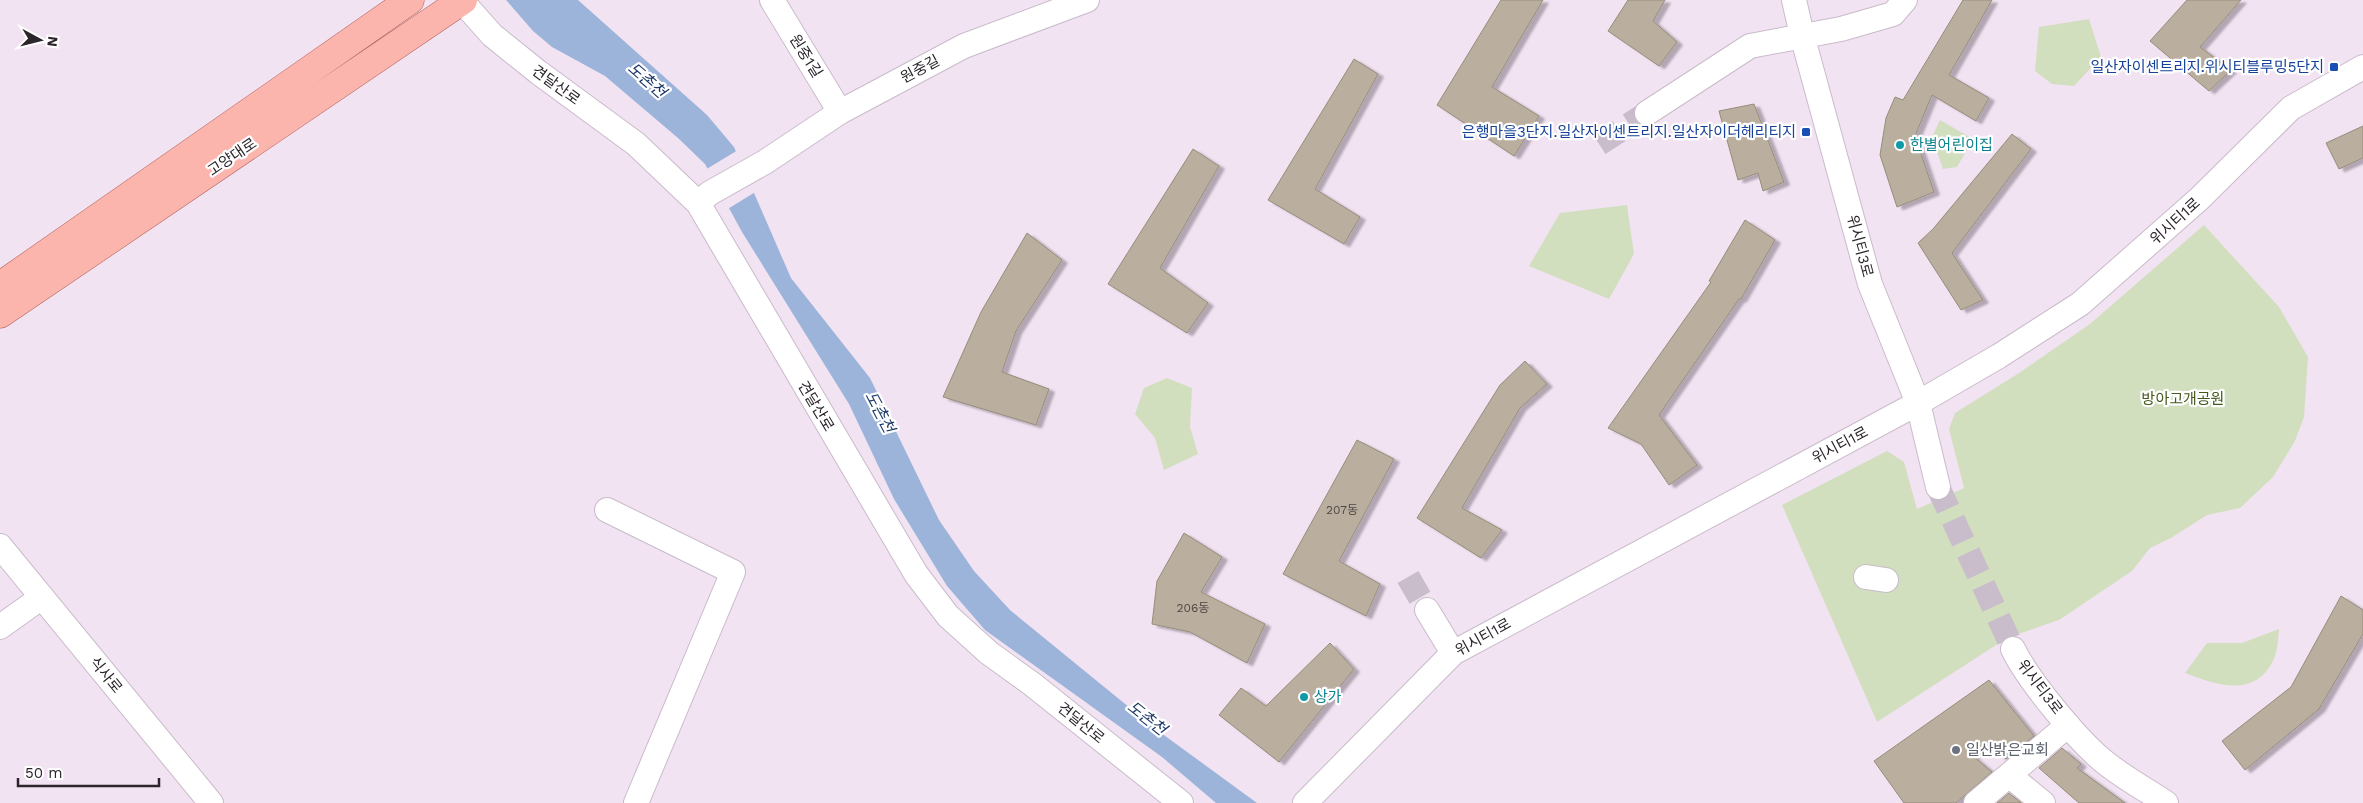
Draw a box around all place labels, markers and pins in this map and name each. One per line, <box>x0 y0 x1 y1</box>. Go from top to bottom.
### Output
place label: 일산자이센트리지.위시티블루밍5단지 <box>2090 58 2324 76</box>
marker: 일산자이센트리지.위시티블루밍5단지 <box>2328 61 2340 73</box>
place label: 은행마을3단지.일산자이센트리지.일산자이더헤리티지 <box>1462 123 1796 141</box>
marker: 은행마을3단지.일산자이센트리지.일산자이더헤리티지 <box>1800 126 1812 138</box>
place label: 한별어린이집 <box>1910 136 1993 154</box>
marker: 한별어린이집 <box>1894 139 1906 151</box>
place label: 상가 <box>1314 688 1342 706</box>
marker: 상가 <box>1298 691 1310 703</box>
place label: 일산밝은교회 <box>1966 741 2049 759</box>
marker: 일산밝은교회 <box>1950 744 1962 756</box>

